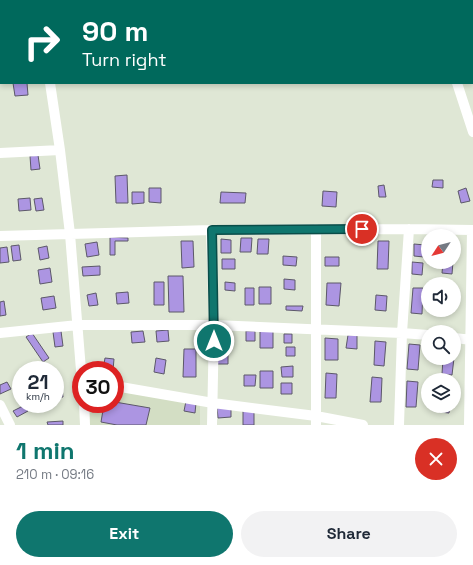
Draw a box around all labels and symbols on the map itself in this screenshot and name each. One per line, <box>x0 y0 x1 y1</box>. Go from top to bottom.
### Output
pin <box>345 212 379 246</box>
north arrow <box>421 229 461 269</box>
position arrow <box>193 320 235 362</box>
speed limit sign: 30 <box>72 361 124 413</box>

